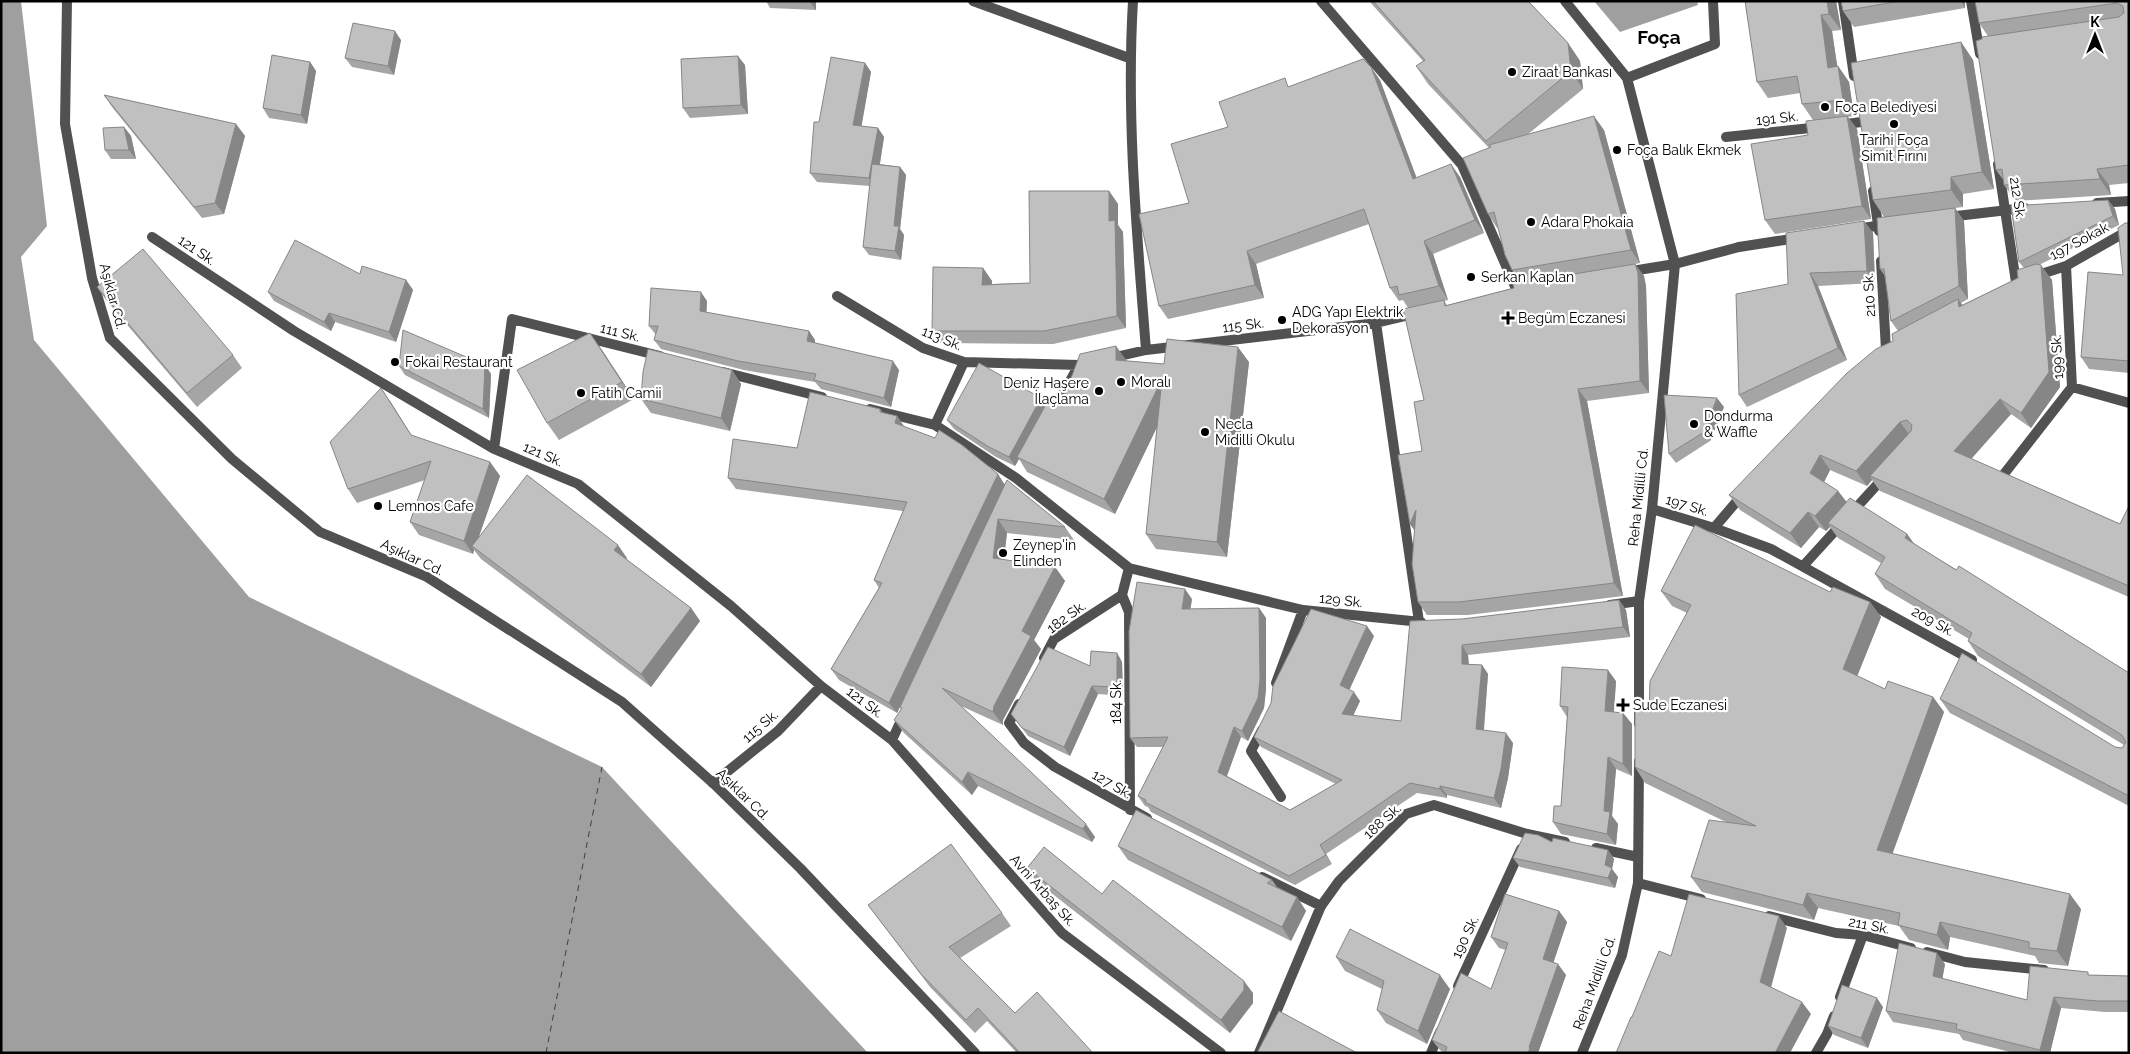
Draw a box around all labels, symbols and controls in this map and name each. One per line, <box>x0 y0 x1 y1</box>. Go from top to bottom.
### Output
north arrow <box>2070 10 2120 60</box>
text: K <box>2090 14 2100 30</box>
district label: Foça <box>1637 26 1681 48</box>
place label: Ziraat Bankası <box>1522 64 1612 80</box>
marker: Ziraat Bankası <box>1506 66 1518 78</box>
place label: Foça Belediyesi <box>1835 99 1937 115</box>
marker: Foça Belediyesi <box>1819 101 1831 113</box>
street label: 191 Sk. <box>1755 108 1799 128</box>
marker: Tarihi Foça Simit Fırını <box>1888 118 1900 130</box>
place label: Tarihi Foça Simit Fırını <box>1860 132 1928 164</box>
place label: Foça Balık Ekmek <box>1627 142 1742 158</box>
marker: Foça Balık Ekmek <box>1611 144 1623 156</box>
street label: 212 Sk. <box>2007 176 2029 220</box>
place label: Adara Phokaia <box>1541 214 1634 230</box>
marker: Adara Phokaia <box>1525 216 1537 228</box>
street label: 197 Sokak <box>2047 219 2112 263</box>
street label: 121 Sk. <box>175 232 219 268</box>
street label: Aşıklar Cd. <box>97 261 129 331</box>
place label: Serkan Kaplan <box>1481 269 1574 285</box>
marker: Serkan Kaplan <box>1465 271 1477 283</box>
street label: 210 Sk. <box>1860 273 1878 317</box>
place label: ADG Yapı Elektrik Dekorasyon <box>1292 304 1404 336</box>
place label: Begüm Eczanesi <box>1518 310 1626 326</box>
marker: Begüm Eczanesi <box>1502 312 1514 324</box>
marker: ADG Yapı Elektrik Dekorasyon <box>1276 314 1288 326</box>
street label: 115 Sk. <box>1221 315 1265 335</box>
street label: 111 Sk. <box>599 319 641 345</box>
street label: 113 Sk. <box>920 323 964 353</box>
street label: 199 Sk. <box>2048 334 2066 380</box>
place label: Fokai Restaurant <box>405 354 513 370</box>
marker: Fokai Restaurant <box>389 356 401 368</box>
place label: Moralı <box>1131 374 1171 390</box>
place label: Deniz Haşere İlaçlama <box>1003 375 1089 407</box>
marker: Moralı <box>1115 376 1127 388</box>
place label: Fatih Camii <box>591 385 662 401</box>
marker: Deniz Haşere İlaçlama <box>1093 385 1105 397</box>
marker: Fatih Camii <box>575 387 587 399</box>
place label: Dondurma & Waffle <box>1704 408 1773 440</box>
place label: Necla Midilli Okulu <box>1215 416 1295 448</box>
marker: Dondurma & Waffle <box>1688 418 1700 430</box>
marker: Necla Midilli Okulu <box>1199 426 1211 438</box>
street label: 121 Sk. <box>521 439 565 469</box>
street label: Reha Midilli Cd. <box>1625 447 1651 547</box>
street label: 197 Sk. <box>1664 491 1710 519</box>
place label: Lemnos Cafe <box>388 498 474 514</box>
marker: Lemnos Cafe <box>372 500 384 512</box>
street label: Aşıklar Cd. <box>378 536 446 578</box>
place label: Zeynep'in Elinden <box>1013 537 1076 569</box>
marker: Zeynep'in Elinden <box>997 547 1009 559</box>
street label: 129 Sk. <box>1318 590 1364 610</box>
street label: 182 Sk. <box>1044 598 1088 636</box>
street label: 209 Sk. <box>1909 603 1957 639</box>
street label: 184 Sk. <box>1108 680 1124 724</box>
street label: 121 Sk. <box>844 683 886 721</box>
place label: Sude Eczanesi <box>1633 697 1727 713</box>
marker: Sude Eczanesi <box>1617 699 1629 711</box>
street label: 115 Sk. <box>739 706 781 746</box>
street label: Aşıklar Cd. <box>713 765 773 823</box>
street label: 127 Sk. <box>1089 766 1135 802</box>
street label: 188 Sk. <box>1360 800 1404 842</box>
street label: Avni Arbaş Sk. <box>1007 851 1079 929</box>
street label: 190 Sk. <box>1448 913 1482 961</box>
street label: 211 Sk. <box>1847 913 1891 937</box>
street label: Reha Midilli Cd. <box>1570 934 1618 1032</box>

